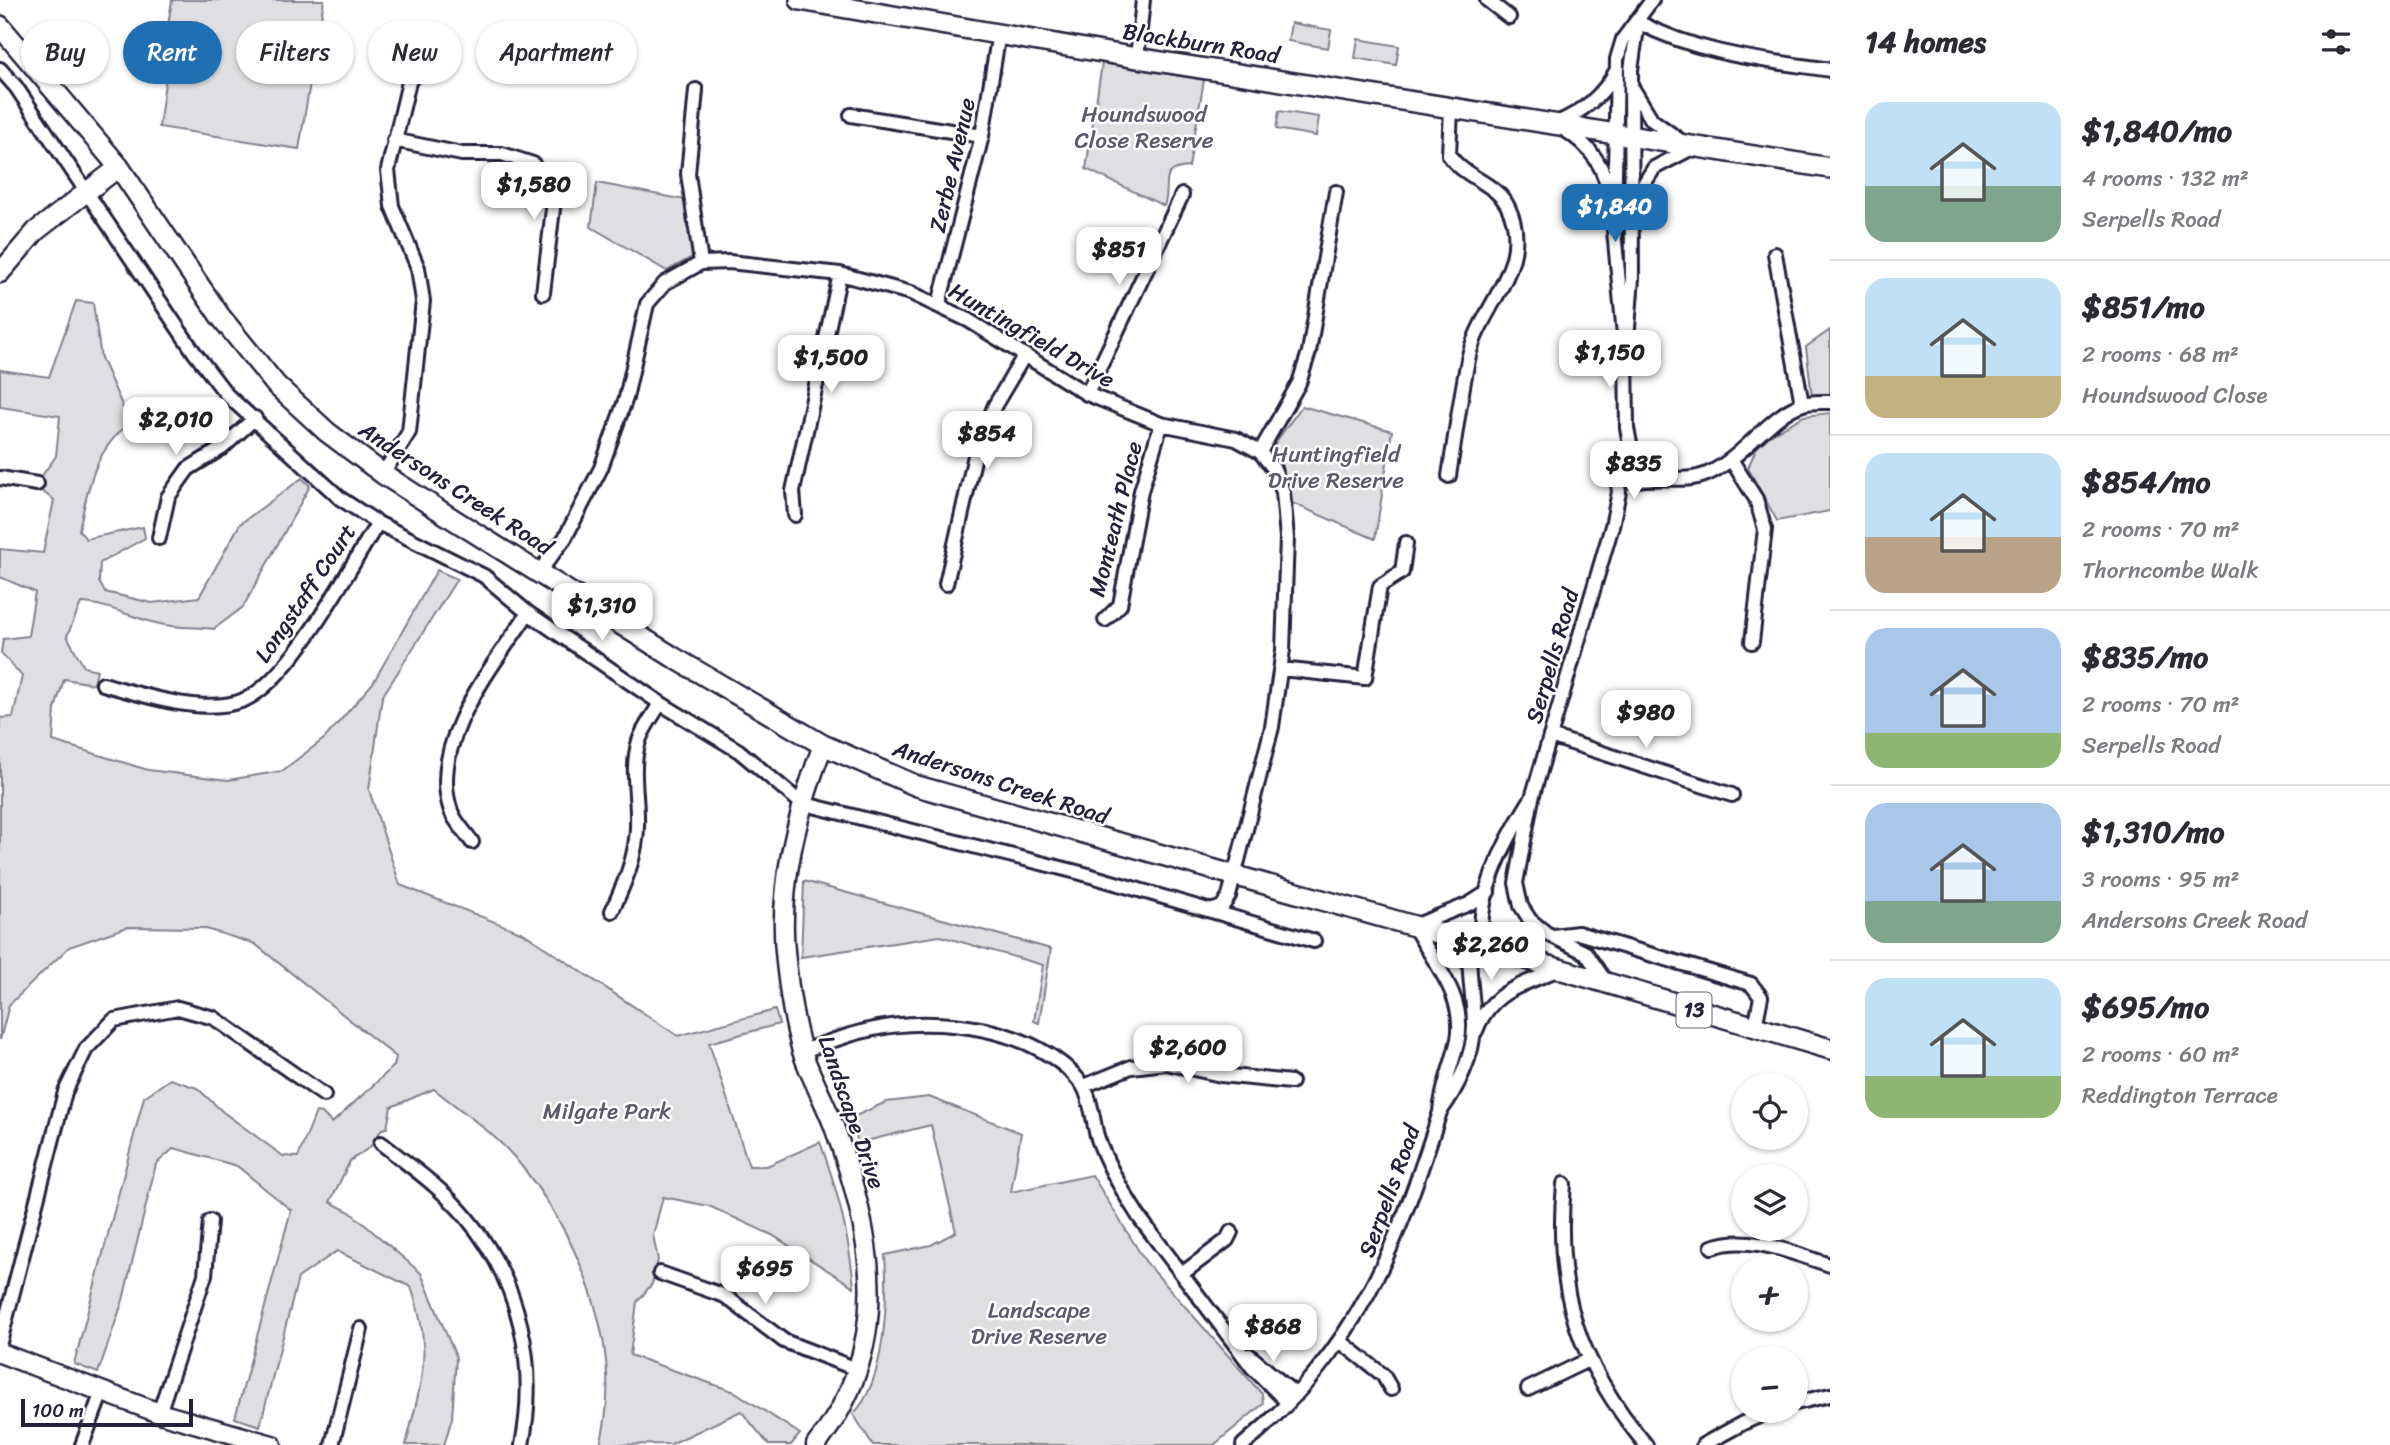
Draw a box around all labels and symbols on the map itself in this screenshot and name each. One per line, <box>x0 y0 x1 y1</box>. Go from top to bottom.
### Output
street label: Blackburn Road <box>1120 11 1284 76</box>
street label: Zerbe Avenue <box>917 93 988 237</box>
park label: Houndswood Close Reserve <box>1074 94 1214 161</box>
pin: $1,580 <box>477 162 591 222</box>
pin: $1,840 <box>1558 184 1672 244</box>
pin: $851 <box>1078 228 1160 287</box>
street label: Huntingfield Drive <box>941 271 1123 400</box>
pin: $1,150 <box>1553 330 1667 390</box>
pin: $1,500 <box>774 336 888 395</box>
pin: $2,010 <box>119 398 233 457</box>
street label: Andersons Creek Road <box>349 409 563 568</box>
pin: $854 <box>946 412 1028 471</box>
park label: Huntingfield Drive Reserve <box>1268 434 1404 501</box>
street label: Monteath Place <box>1076 437 1155 601</box>
pin: $835 <box>1593 442 1675 501</box>
street label: Longstaff Court <box>243 515 367 672</box>
street label: Serpells Road <box>1514 582 1592 728</box>
pin: $1,310 <box>545 584 659 643</box>
pin: $980 <box>1605 690 1687 750</box>
street label: Andersons Creek Road <box>887 728 1116 837</box>
pin: $2,260 <box>1434 922 1548 982</box>
road number: 13 <box>1676 992 1712 1028</box>
pin: $2,600 <box>1131 1026 1245 1085</box>
street label: Landscape Drive <box>806 1030 897 1195</box>
park label: Milgate Park <box>543 1091 671 1132</box>
street label: Serpells Road <box>1347 1117 1433 1263</box>
pin: $695 <box>724 1246 806 1306</box>
park label: Landscape Drive Reserve <box>971 1290 1107 1357</box>
pin: $868 <box>1232 1304 1314 1364</box>
scale bar <box>21 1396 192 1428</box>

